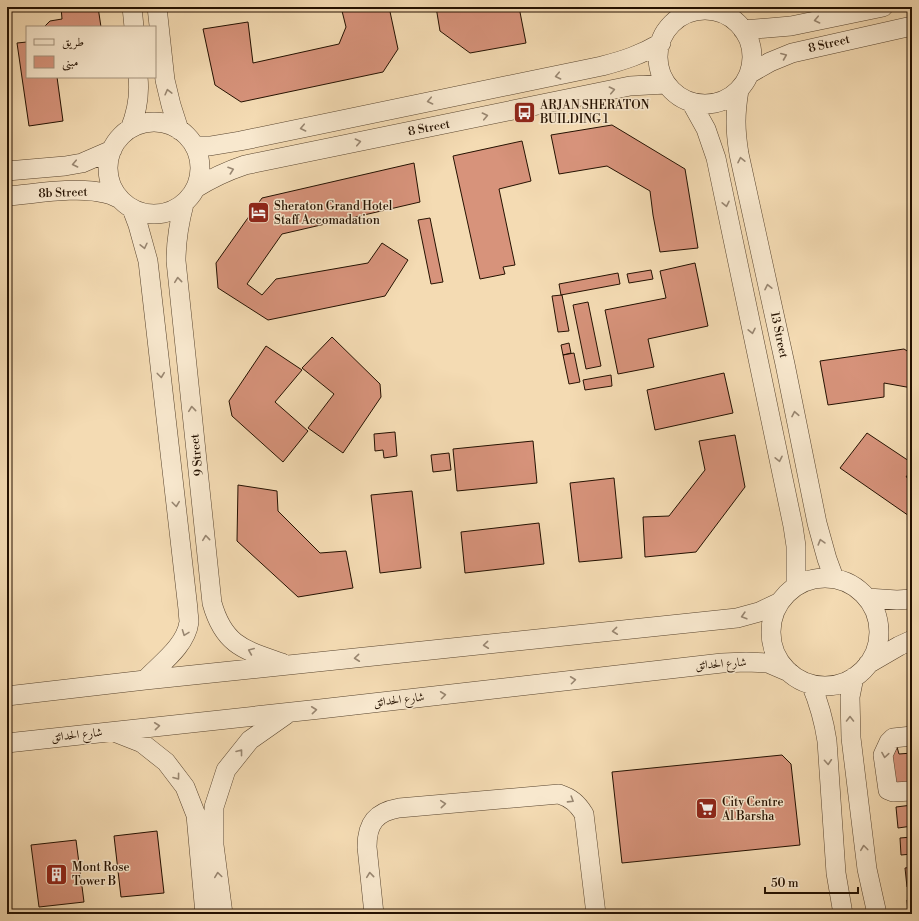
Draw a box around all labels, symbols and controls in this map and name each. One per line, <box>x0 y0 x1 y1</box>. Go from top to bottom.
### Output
one-way arrow <box>814 16 820 24</box>
legend <box>26 26 156 78</box>
street label: 8 Street <box>807 32 852 56</box>
text: طريق <box>62 35 84 50</box>
one-way arrow <box>780 53 787 61</box>
text: مبنى <box>62 55 78 71</box>
one-way arrow <box>555 71 561 79</box>
one-way arrow <box>609 86 616 94</box>
one-way arrow <box>164 89 172 96</box>
one-way arrow <box>427 97 433 105</box>
place label: ARJAN SHERATON BUILDING 1 <box>539 98 650 127</box>
bus stop icon: ARJAN SHERATON BUILDING 1 <box>511 99 537 125</box>
one-way arrow <box>482 113 488 121</box>
street label: 8 Street <box>407 116 452 139</box>
one-way arrow <box>300 124 306 132</box>
one-way arrow <box>355 139 361 147</box>
one-way arrow <box>737 157 745 163</box>
one-way arrow <box>72 159 79 168</box>
one-way arrow <box>227 166 234 175</box>
street label: 8b Street <box>38 185 89 201</box>
place label: Sheraton Grand Hotel Staff Accomadation <box>274 199 393 228</box>
hotel icon: Sheraton Grand Hotel Staff Accomadation <box>246 200 272 226</box>
one-way arrow <box>721 201 729 207</box>
one-way arrow <box>140 243 148 249</box>
one-way arrow <box>174 277 183 283</box>
one-way arrow <box>765 284 773 290</box>
street label: 13 Street <box>767 311 791 360</box>
one-way arrow <box>748 328 756 335</box>
one-way arrow <box>156 372 165 378</box>
one-way arrow <box>188 406 197 412</box>
one-way arrow <box>791 411 800 418</box>
street label: 9 Street <box>187 432 207 477</box>
one-way arrow <box>774 455 783 462</box>
one-way arrow <box>171 501 180 507</box>
one-way arrow <box>201 535 210 541</box>
one-way arrow <box>818 538 826 545</box>
one-way arrow <box>741 611 748 620</box>
one-way arrow <box>612 627 618 636</box>
one-way arrow <box>182 629 190 636</box>
one-way arrow <box>483 640 489 649</box>
one-way arrow <box>248 648 255 656</box>
one-way arrow <box>354 653 360 662</box>
street label: شارع الحدائق <box>695 655 747 676</box>
one-way arrow <box>569 676 576 685</box>
street label: شارع الحدائق <box>373 689 426 714</box>
one-way arrow <box>440 691 446 700</box>
one-way arrow <box>311 705 317 714</box>
one-way arrow <box>846 716 854 722</box>
one-way arrow <box>154 722 160 731</box>
street label: شارع الحدائق <box>51 725 104 748</box>
one-way arrow <box>235 750 242 757</box>
one-way arrow <box>881 751 890 758</box>
one-way arrow <box>824 759 833 765</box>
one-way arrow <box>173 773 180 780</box>
one-way arrow <box>567 795 574 802</box>
place label: City Centre Al Barsha <box>721 795 783 824</box>
supermarket icon: City Centre Al Barsha <box>693 796 719 822</box>
one-way arrow <box>440 799 446 808</box>
one-way arrow <box>860 845 869 851</box>
place label: Mont Rose Tower B <box>72 860 129 889</box>
building icon: Mont Rose Tower B <box>44 861 70 887</box>
scale bar <box>765 869 858 895</box>
one-way arrow <box>214 872 223 878</box>
one-way arrow <box>365 872 374 878</box>
text: 50 m <box>771 876 799 891</box>

